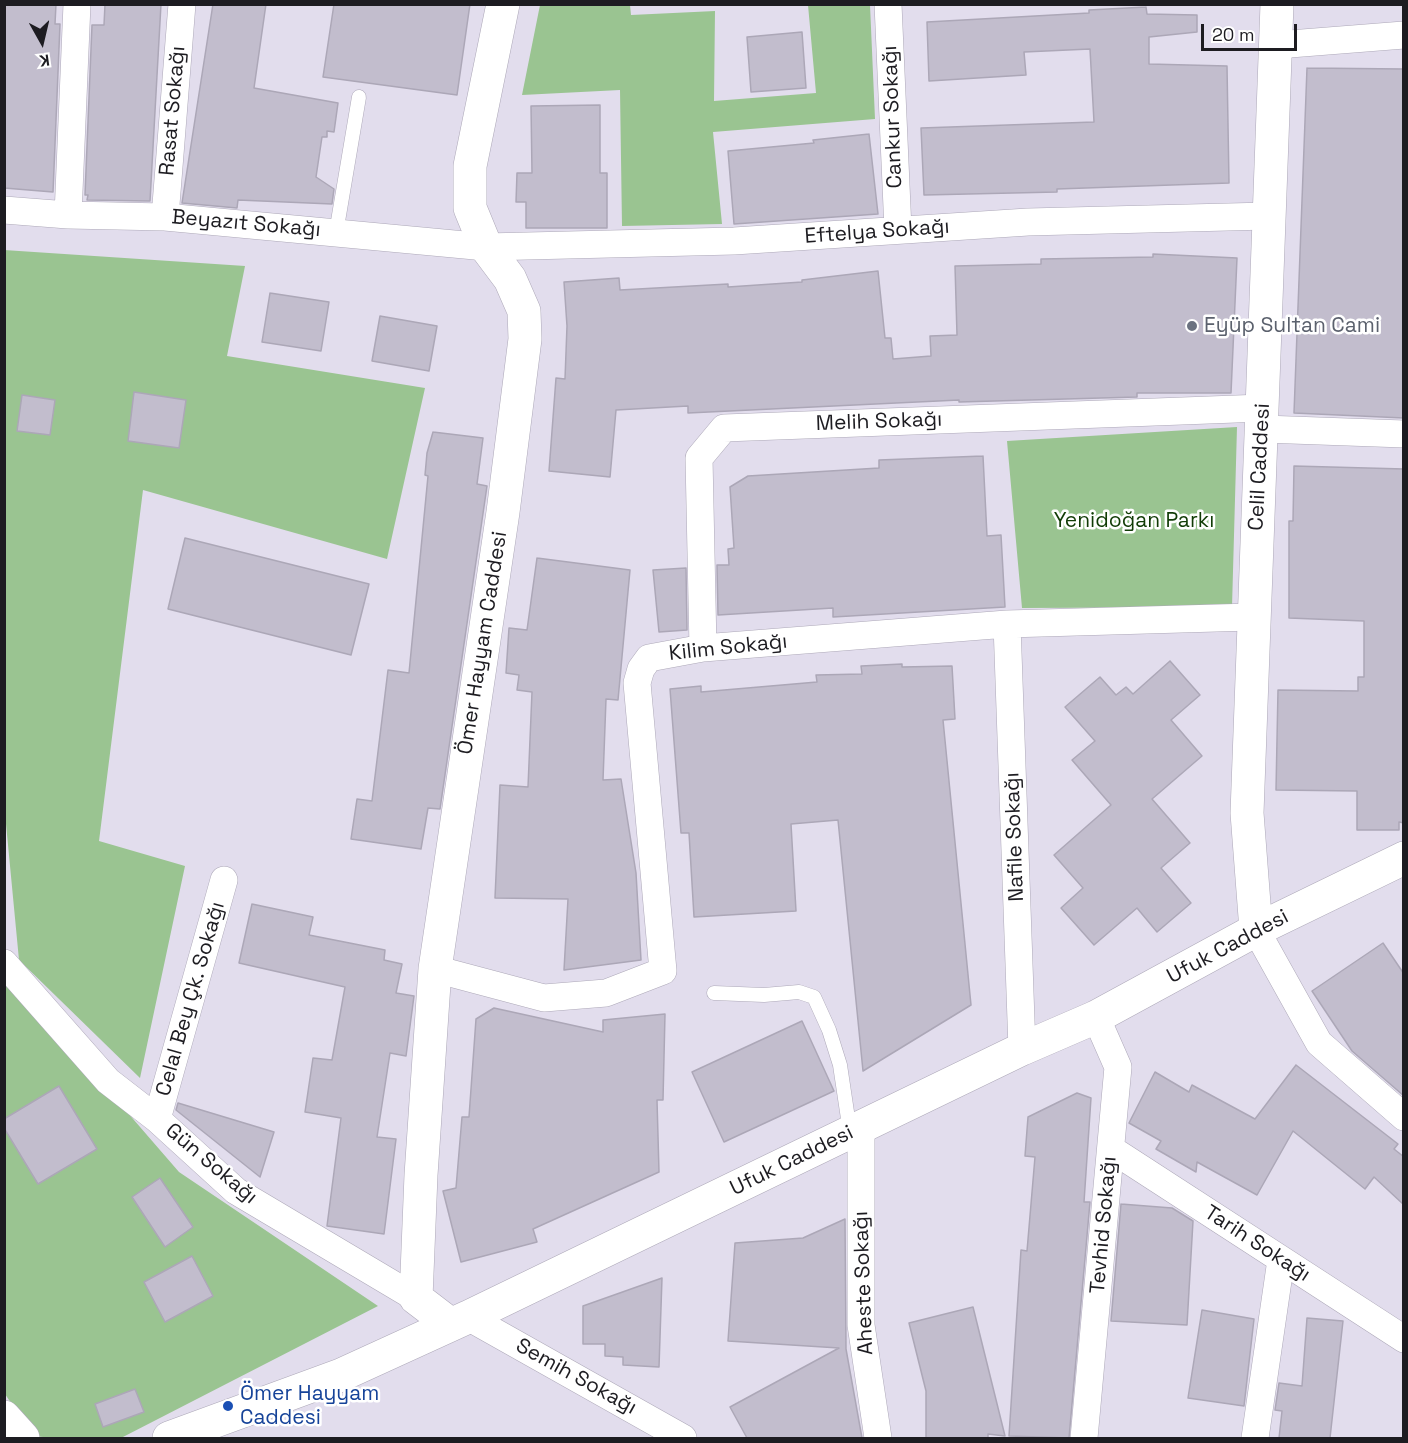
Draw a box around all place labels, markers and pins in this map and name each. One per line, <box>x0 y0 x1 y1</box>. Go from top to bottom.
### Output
place label: Eyüp Sultan Cami <box>1204 313 1380 339</box>
marker: Eyüp Sultan Cami <box>1185 319 1199 333</box>
place label: Ömer Hayyam Caddesi <box>240 1381 379 1431</box>
marker: Ömer Hayyam Caddesi <box>221 1399 235 1413</box>

